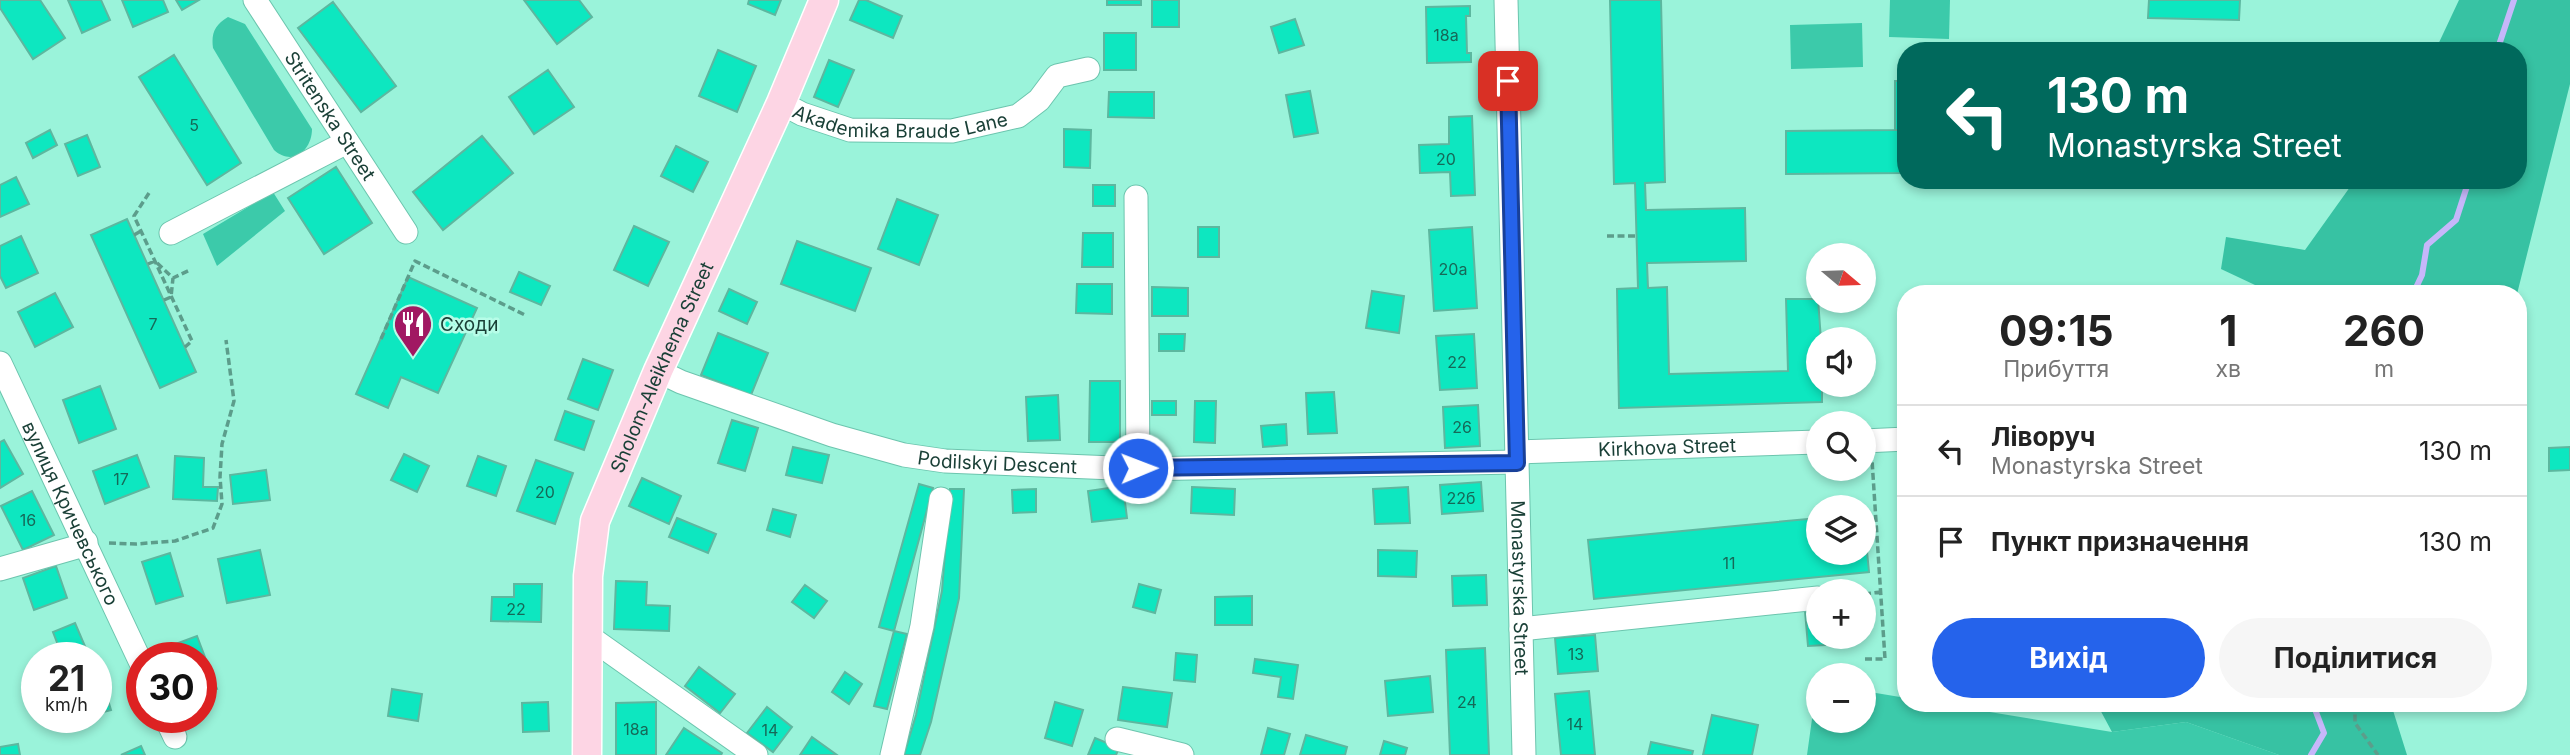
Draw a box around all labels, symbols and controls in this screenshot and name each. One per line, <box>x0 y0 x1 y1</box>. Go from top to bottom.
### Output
house number: 18а <box>1433 25 1459 45</box>
street label: Stritenska Street <box>280 47 380 185</box>
pin <box>1478 51 1538 111</box>
icon: arrive <box>1489 62 1527 100</box>
text: 130 m <box>2047 66 2189 125</box>
icon: left <box>1932 70 2023 161</box>
street label: Akademika Braude Lane <box>789 100 1010 143</box>
house number: 5 <box>189 115 199 135</box>
text: Monastyrska Street <box>2047 126 2342 165</box>
house number: 20 <box>1436 149 1456 169</box>
north arrow <box>1806 243 1876 313</box>
map controls <box>1806 243 1876 733</box>
street label: Sholom-Aleikhema Street <box>606 258 719 476</box>
house number: 20а <box>1439 259 1467 279</box>
restaurant icon: Сходи <box>392 303 434 358</box>
text: 09:15 <box>1999 305 2114 356</box>
text: 1 <box>2219 305 2237 356</box>
text: 260 <box>2343 305 2425 356</box>
place label: Сходи <box>440 313 498 336</box>
house number: 7 <box>148 314 158 334</box>
button: sound <box>1806 327 1876 397</box>
house number: 22 <box>1447 352 1467 372</box>
text: Прибуття <box>2003 355 2109 383</box>
text: хв <box>2215 355 2241 383</box>
text: m <box>2374 355 2394 383</box>
button: search <box>1806 411 1876 481</box>
house number: 26 <box>1452 417 1472 437</box>
street label: вулиця Кричевського <box>17 418 123 609</box>
text: Ліворуч <box>1991 421 2095 452</box>
position arrow <box>1101 431 1175 505</box>
icon: left <box>1932 432 1970 470</box>
street label: Kirkhova Street <box>1598 434 1736 461</box>
text: 130 m <box>2419 435 2492 466</box>
street label: Podilskyi Descent <box>916 446 1077 478</box>
text: Monastyrska Street <box>1991 452 2203 480</box>
house number: 17 <box>113 469 129 489</box>
house number: 20 <box>535 482 555 502</box>
house number: 22б <box>1447 488 1476 508</box>
button: layers <box>1806 495 1876 565</box>
street label: Monastyrska Street <box>1506 500 1533 676</box>
house number: 16 <box>20 510 36 530</box>
icon: arrive <box>1932 523 1970 561</box>
text: Пункт призначення <box>1991 526 2249 557</box>
text: 130 m <box>2419 526 2492 557</box>
house number: 11 <box>1722 553 1736 573</box>
button: + <box>1806 579 1876 649</box>
house number: 22 <box>506 599 526 619</box>
button: Вихід <box>1932 618 2205 698</box>
button: Поділитися <box>2219 618 2492 698</box>
speed limit sign: 30 <box>126 642 217 733</box>
house number: 13 <box>1568 644 1584 664</box>
text: 21 <box>48 657 85 699</box>
button: − <box>1806 663 1876 733</box>
house number: 24 <box>1457 692 1477 712</box>
text: km/h <box>45 694 88 715</box>
house number: 14 <box>1567 714 1583 734</box>
house number: 18а <box>623 719 649 739</box>
house number: 14 <box>762 720 778 740</box>

